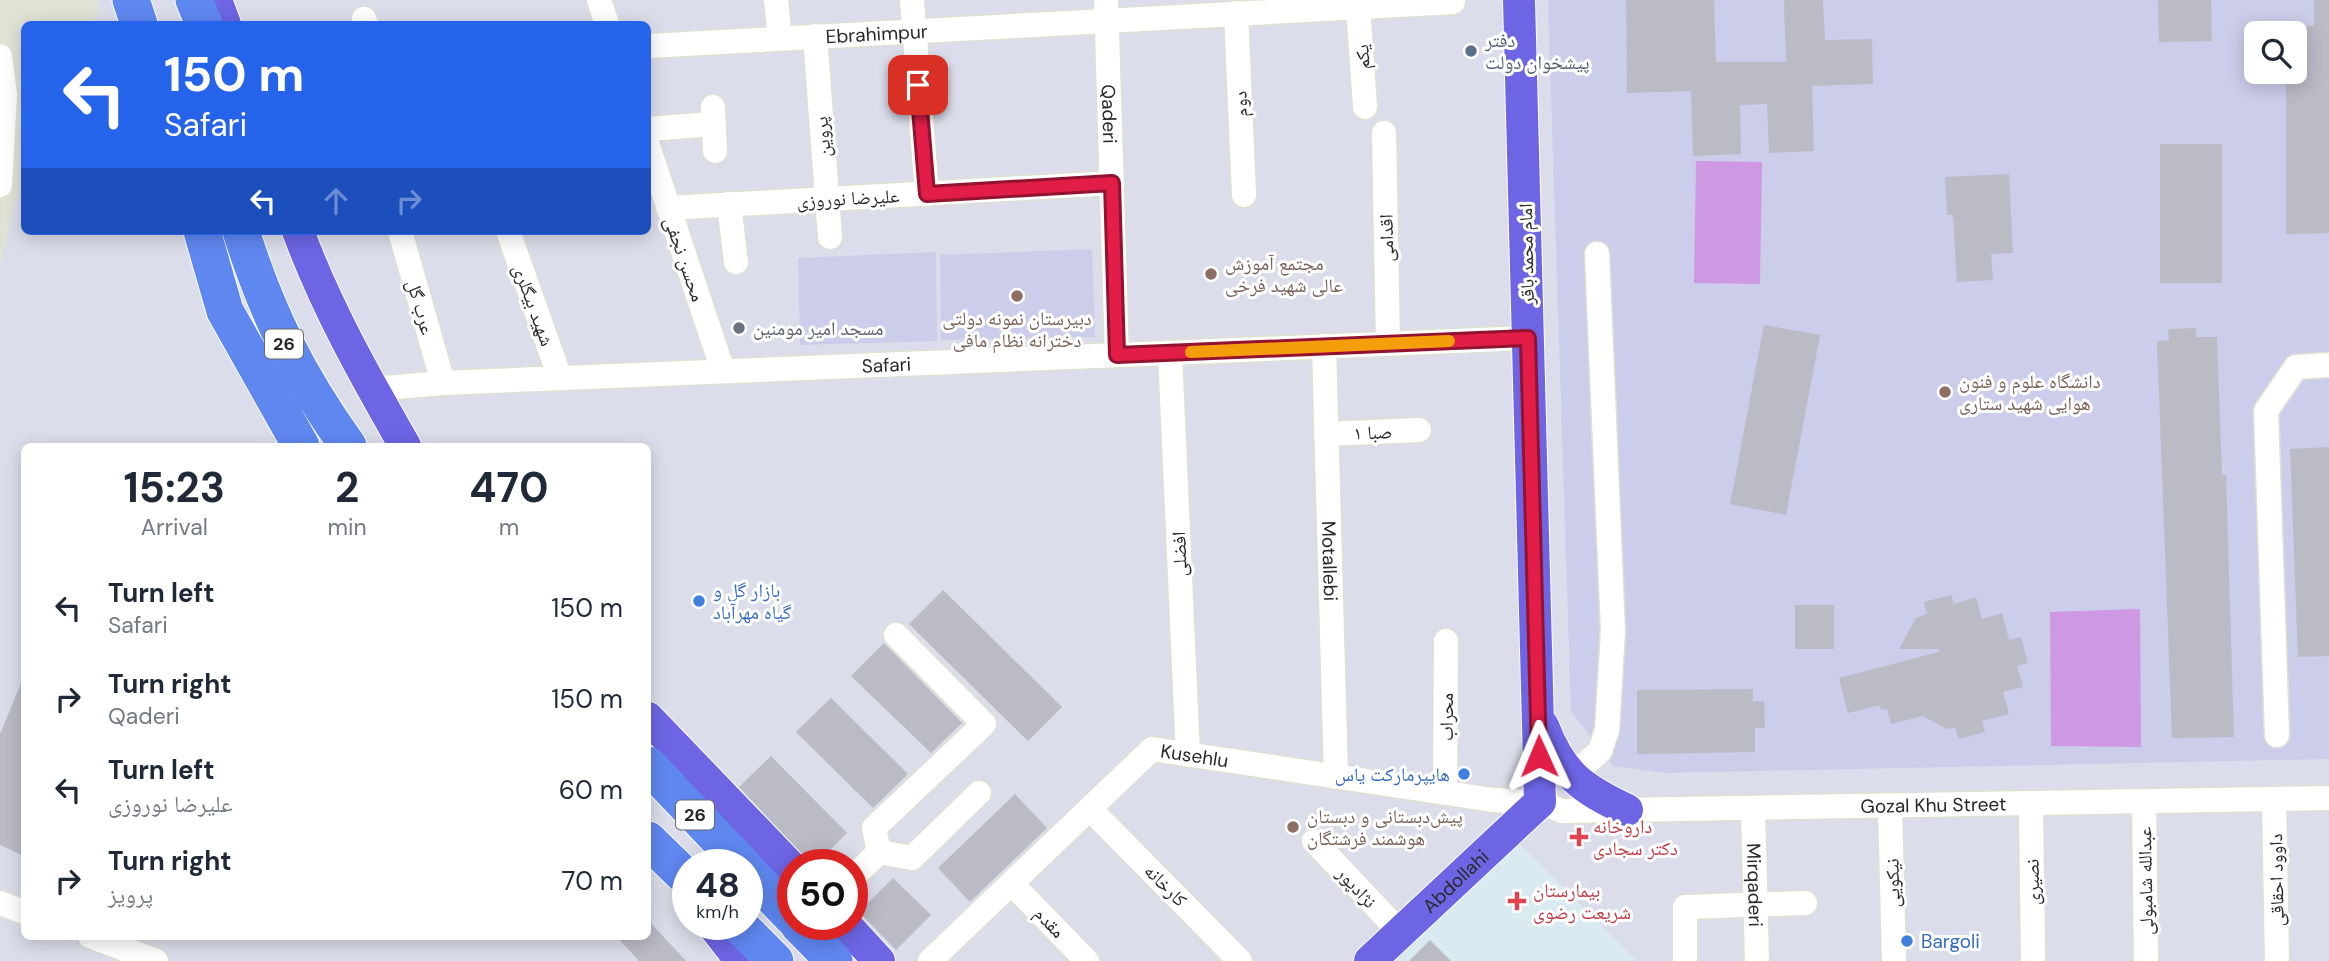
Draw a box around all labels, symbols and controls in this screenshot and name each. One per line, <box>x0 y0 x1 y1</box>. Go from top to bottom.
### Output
street label: Ebrahimpur <box>825 19 928 49</box>
map controls <box>2244 21 2307 84</box>
button: search <box>2244 21 2307 84</box>
place label: دفتر پیشخوان دولت <box>1484 28 1590 75</box>
text: 150 m <box>164 42 304 106</box>
street label: یکم <box>1349 43 1376 70</box>
marker: دفتر پیشخوان دولت <box>1463 43 1479 59</box>
icon: left <box>49 49 140 140</box>
pin <box>888 55 948 115</box>
icon: arrive <box>899 66 937 104</box>
street label: Qaderi <box>1096 84 1122 144</box>
street label: دوم <box>1227 90 1255 118</box>
text: Safari <box>164 104 247 146</box>
street label: پروین <box>808 116 837 158</box>
icon: left <box>244 182 282 220</box>
icon: ahead <box>317 182 355 220</box>
icon: right <box>390 182 428 220</box>
street label: علیرضا نوروزی <box>796 183 901 214</box>
street label: امام محمد باقر <box>1513 203 1541 306</box>
street label: محسن نجفی <box>658 213 711 305</box>
street label: اقدامی <box>1374 214 1399 262</box>
place label: مجتمع آموزش عالی شهید فرخی <box>1225 251 1343 298</box>
street label: شهید بیگلری <box>507 261 560 350</box>
marker: مجتمع آموزش عالی شهید فرخی <box>1203 266 1219 282</box>
street label: عرب گل <box>401 277 440 338</box>
marker: دبیرستان نمونه دولتی دخترانه نظام مافی <box>1009 288 1025 304</box>
place label: دبیرستان نمونه دولتی دخترانه نظام مافی <box>942 306 1092 354</box>
place label: مسجد امیر مومنین <box>753 316 883 341</box>
marker: مسجد امیر مومنین <box>731 320 747 336</box>
road number: 26 <box>265 330 303 358</box>
street label: Safari <box>861 352 912 379</box>
place label: دانشگاه علوم و فنون هوایی شهید ستاری <box>1959 369 2101 416</box>
marker: دانشگاه علوم و فنون هوایی شهید ستاری <box>1937 384 1953 400</box>
street label: صبا ۱ <box>1353 419 1393 446</box>
text: 15:23 <box>123 460 225 515</box>
text: 2 <box>335 460 359 515</box>
text: 470 <box>469 460 549 515</box>
text: Arrival <box>141 512 208 542</box>
text: min <box>328 512 367 542</box>
text: m <box>499 512 519 542</box>
street label: Motallebi <box>1316 520 1343 601</box>
street label: افضلی <box>1166 531 1193 577</box>
text: Turn left <box>108 576 215 610</box>
place label: بازار گل و گیاه مهرآباد <box>713 578 791 625</box>
icon: left <box>49 589 87 627</box>
text: 150 m <box>551 591 623 625</box>
marker: بازار گل و گیاه مهرآباد <box>691 593 707 609</box>
text: Safari <box>108 610 168 640</box>
text: Turn right <box>108 667 232 701</box>
icon: right <box>49 680 87 718</box>
text: 150 m <box>551 682 623 716</box>
street label: محراب <box>1434 693 1459 741</box>
text: Qaderi <box>108 701 180 731</box>
position arrow <box>1502 719 1576 793</box>
street label: Kusehlu <box>1159 738 1230 773</box>
text: Turn left <box>108 753 215 787</box>
place label: هایپرمارکت یاس <box>1335 762 1450 787</box>
marker: هایپرمارکت یاس <box>1456 766 1472 782</box>
icon: left <box>49 771 87 809</box>
text: 60 m <box>559 773 623 807</box>
text: علیرضا نوروزی <box>108 789 233 819</box>
street label: Gozal Khu Street <box>1860 791 2007 819</box>
road number: 26 <box>676 800 714 830</box>
place label: پیش‌دبستانی و دبستان هوشمند فرشتگان <box>1307 804 1463 851</box>
place label: داروخانه دکتر سجادی <box>1593 814 1678 861</box>
marker: پیش‌دبستانی و دبستان هوشمند فرشتگان <box>1285 819 1301 835</box>
street label: عبدالله شامبولی <box>2132 826 2159 935</box>
marker: داروخانه دکتر سجادی <box>1571 829 1587 845</box>
street label: داوود احقاقی <box>2263 833 2290 927</box>
street label: Mirqaderi <box>1741 843 1768 927</box>
text: Turn right <box>108 844 232 878</box>
street label: Abdollahi <box>1417 844 1494 919</box>
speed limit sign: 50 <box>777 849 868 940</box>
street label: نیکویی <box>1880 858 1905 908</box>
street label: کارخانه <box>1139 859 1193 912</box>
street label: نصیری <box>2020 859 2045 905</box>
street label: نژادپور <box>1330 861 1382 913</box>
icon: right <box>49 862 87 900</box>
text: 48 <box>695 862 740 908</box>
text: 70 m <box>562 864 623 898</box>
place label: بیمارستان شریعت رضوی <box>1533 878 1631 925</box>
text: پرویز <box>108 880 153 910</box>
marker: بیمارستان شریعت رضوی <box>1507 891 1527 911</box>
text: km/h <box>696 900 739 924</box>
street label: مقدم <box>1028 901 1071 944</box>
place label: Bargoli <box>1921 929 1980 954</box>
marker: Bargoli <box>1899 933 1915 949</box>

